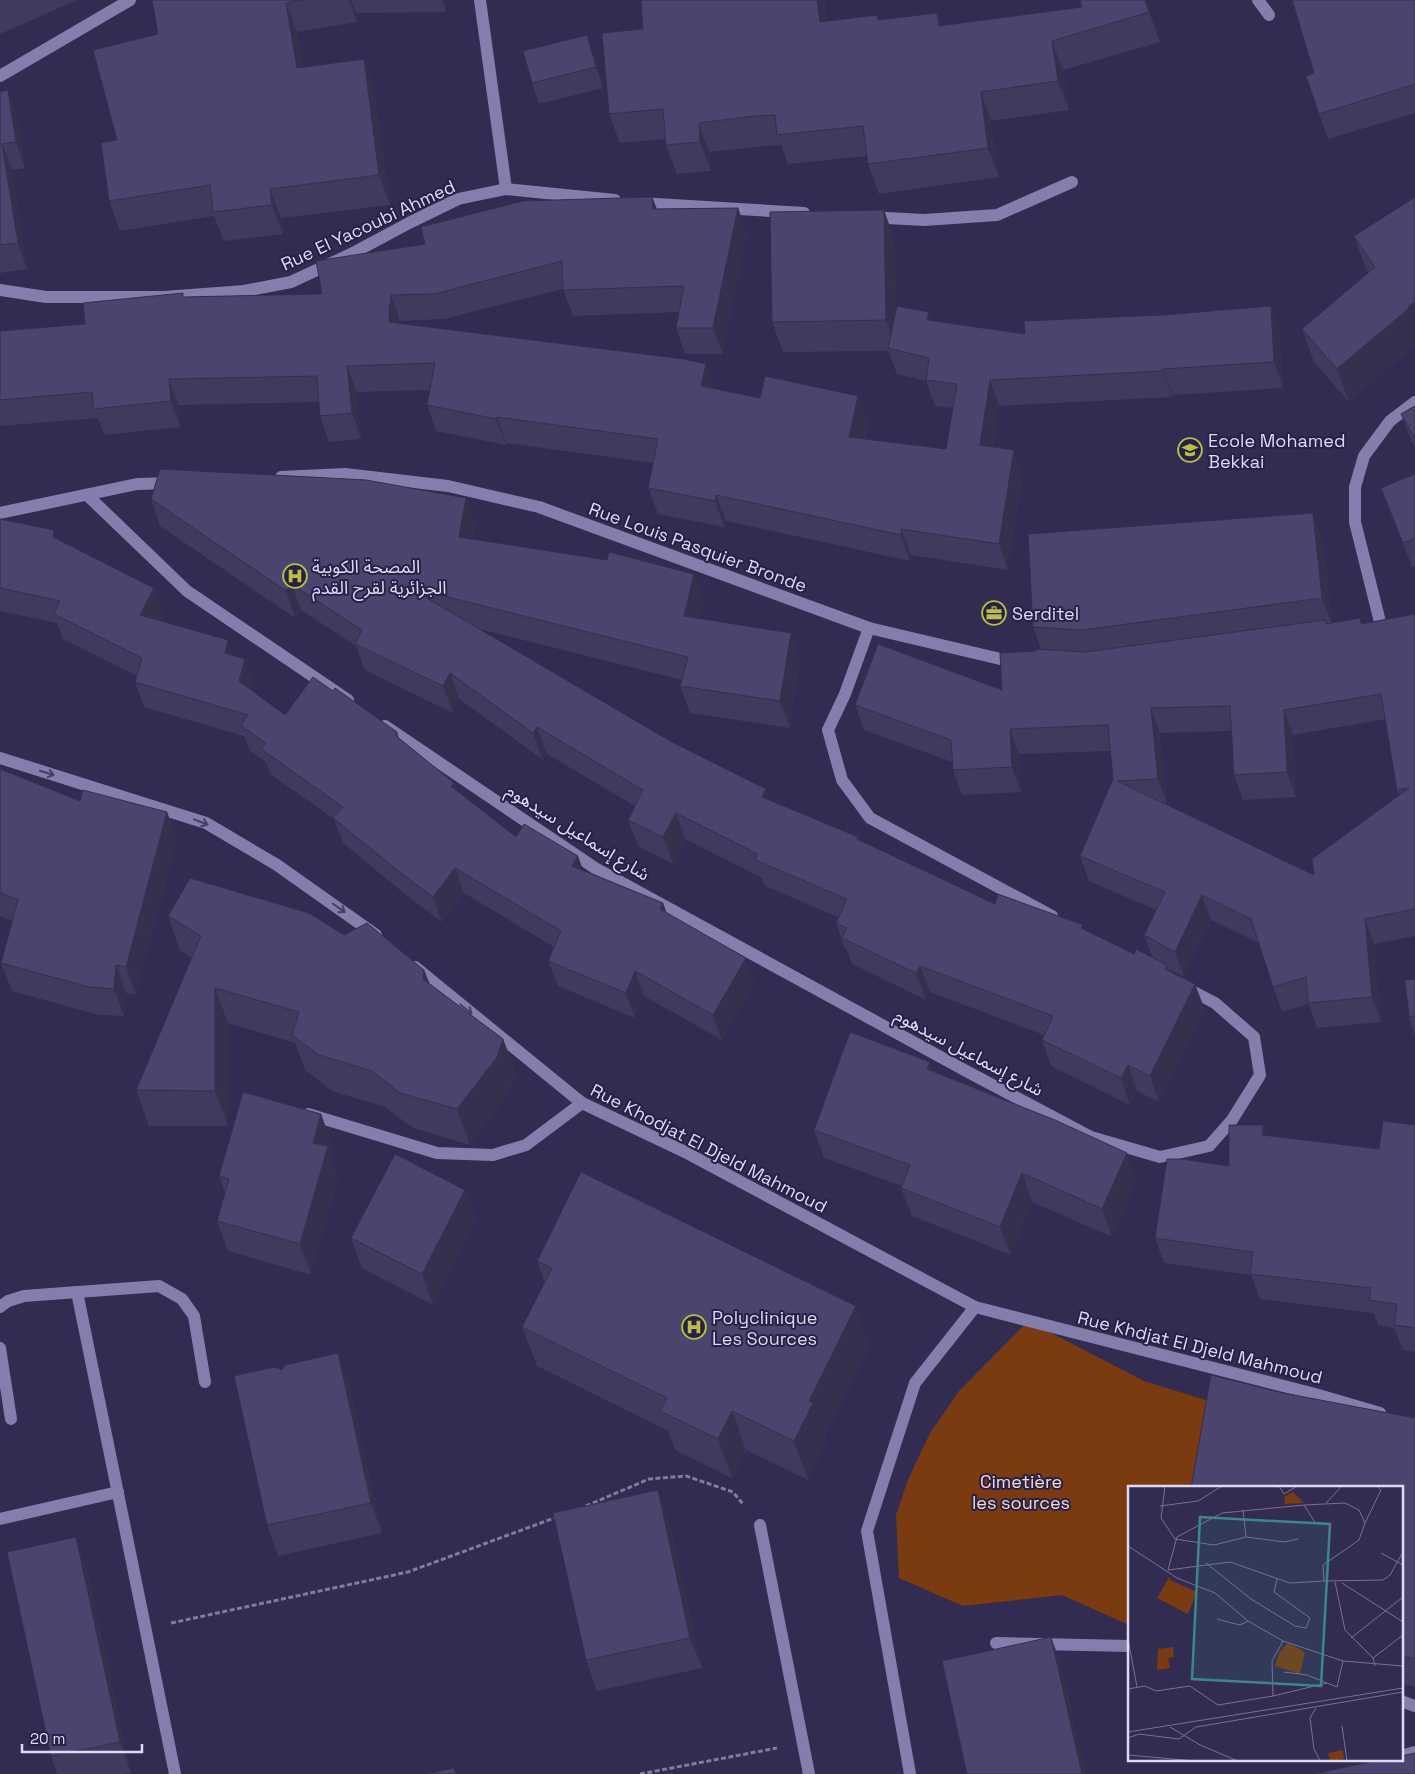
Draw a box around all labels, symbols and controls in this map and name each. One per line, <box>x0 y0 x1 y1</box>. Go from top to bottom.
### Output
street label: Rue El Yacoubi Ahmed <box>277 175 459 275</box>
place label: Ecole Mohamed Bekkai <box>1208 429 1346 473</box>
school or university icon: Ecole Mohamed Bekkai <box>1177 437 1203 463</box>
street label: Rue Louis Pasquier Bronde <box>586 497 810 597</box>
place label: المصحة الكوبية الجزائرية لقرح القدم <box>312 555 447 602</box>
hospital icon: المصحة الكوبية الجزائرية لقرح القدم <box>282 563 308 589</box>
office icon: Serditel <box>981 600 1007 626</box>
place label: Serditel <box>1012 602 1079 625</box>
one-way arrow <box>38 769 54 778</box>
street label: شارع إسماعيل سيدهوم <box>500 778 654 888</box>
one-way arrow <box>193 818 209 827</box>
one-way arrow <box>332 903 346 913</box>
one-way arrow <box>459 1003 472 1014</box>
street label: شارع إسماعيل سيدهوم <box>889 1003 1047 1104</box>
street label: Rue Khodjat El Djeld Mahmoud <box>587 1078 831 1218</box>
street label: Rue Khdjat El Djeld Mahmoud <box>1075 1305 1325 1389</box>
place label: Polyclinique Les Sources <box>712 1306 817 1350</box>
hospital icon: Polyclinique Les Sources <box>681 1314 707 1340</box>
park label: Cimetière les sources <box>972 1470 1070 1514</box>
inset map <box>1128 1486 1402 1762</box>
scale bar <box>22 1722 142 1754</box>
text: 20 m <box>30 1729 65 1748</box>

